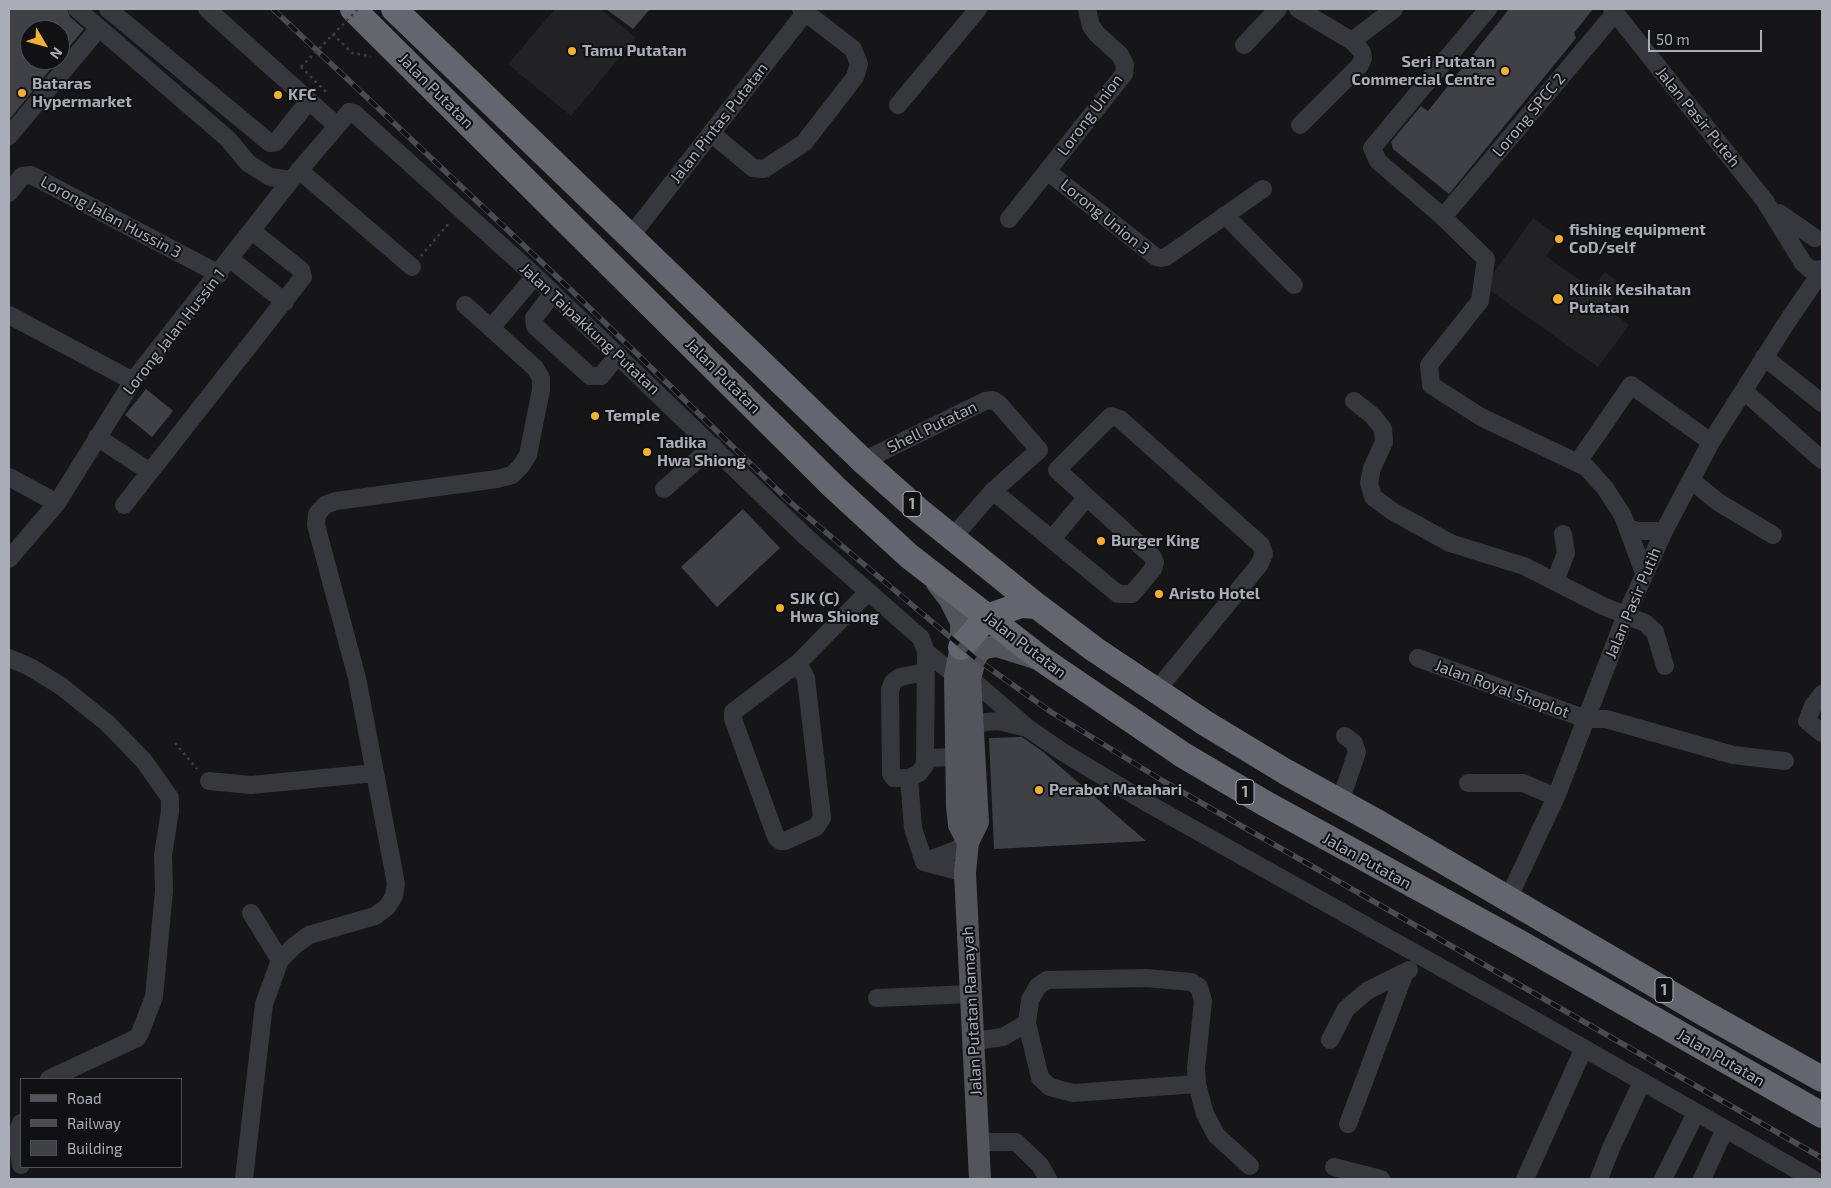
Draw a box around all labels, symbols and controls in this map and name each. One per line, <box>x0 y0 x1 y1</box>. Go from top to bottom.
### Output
north arrow <box>20 20 70 70</box>
scale bar <box>1651 20 1765 52</box>
text: 50 m <box>1656 30 1690 48</box>
place label: Tamu Putatan <box>582 41 687 61</box>
text: N <box>47 45 66 63</box>
marker: Tamu Putatan <box>566 45 578 57</box>
street label: Jalan Putatan <box>394 49 478 133</box>
place label: Seri Putatan Commercial Centre <box>1352 52 1495 90</box>
street label: Jalan Pintas Putatan <box>666 59 772 187</box>
street label: Jalan Pasir Puteh <box>1652 63 1744 171</box>
marker: Seri Putatan Commercial Centre <box>1499 65 1511 77</box>
street label: Lorong SPCC 2 <box>1488 69 1570 161</box>
street label: Lorong Union <box>1053 71 1127 159</box>
place label: Bataras Hypermarket <box>32 74 132 112</box>
place label: KFC <box>288 85 316 105</box>
marker: Bataras Hypermarket <box>16 87 28 99</box>
marker: KFC <box>272 89 284 101</box>
street label: Lorong Jalan Hussin 3 <box>37 172 185 262</box>
street label: Lorong Union 3 <box>1057 175 1153 259</box>
place label: fishing equipment CoD/self <box>1569 220 1706 258</box>
marker: fishing equipment CoD/self <box>1553 233 1565 245</box>
street label: Jalan Taipakkung Putatan <box>516 259 664 399</box>
street label: Lorong Jalan Hussin 1 <box>119 265 229 399</box>
place label: Klinik Kesihatan Putatan <box>1569 280 1691 318</box>
marker: Klinik Kesihatan Putatan <box>1551 292 1565 306</box>
street label: Jalan Putatan <box>681 334 765 418</box>
street label: Shell Putatan <box>884 397 980 457</box>
place label: Temple <box>605 406 660 426</box>
marker: Temple <box>589 410 601 422</box>
place label: Tadika Hwa Shiong <box>657 433 746 471</box>
marker: Tadika Hwa Shiong <box>641 446 653 458</box>
road number: 1 <box>903 492 921 516</box>
place label: Burger King <box>1111 531 1200 551</box>
marker: Burger King <box>1095 535 1107 547</box>
street label: Jalan Pasir Putih <box>1601 545 1665 661</box>
place label: Aristo Hotel <box>1169 584 1260 604</box>
marker: Aristo Hotel <box>1153 588 1165 600</box>
place label: SJK (C) Hwa Shiong <box>790 589 879 627</box>
marker: SJK (C) Hwa Shiong <box>774 602 786 614</box>
street label: Jalan Putatan <box>980 608 1070 682</box>
street label: Jalan Royal Shoplot <box>1432 656 1572 722</box>
place label: Perabot Matahari <box>1049 780 1182 800</box>
road number: 1 <box>1236 780 1254 804</box>
marker: Perabot Matahari <box>1033 784 1045 796</box>
street label: Jalan Putatan <box>1319 829 1415 893</box>
street label: Jalan Putatan Ramayah <box>958 926 986 1096</box>
road number: 1 <box>1655 978 1673 1002</box>
street label: Jalan Putatan <box>1674 1025 1768 1091</box>
legend <box>20 1078 182 1168</box>
text: Road <box>67 1089 102 1107</box>
text: Railway <box>67 1114 121 1132</box>
text: Building <box>67 1139 122 1157</box>

